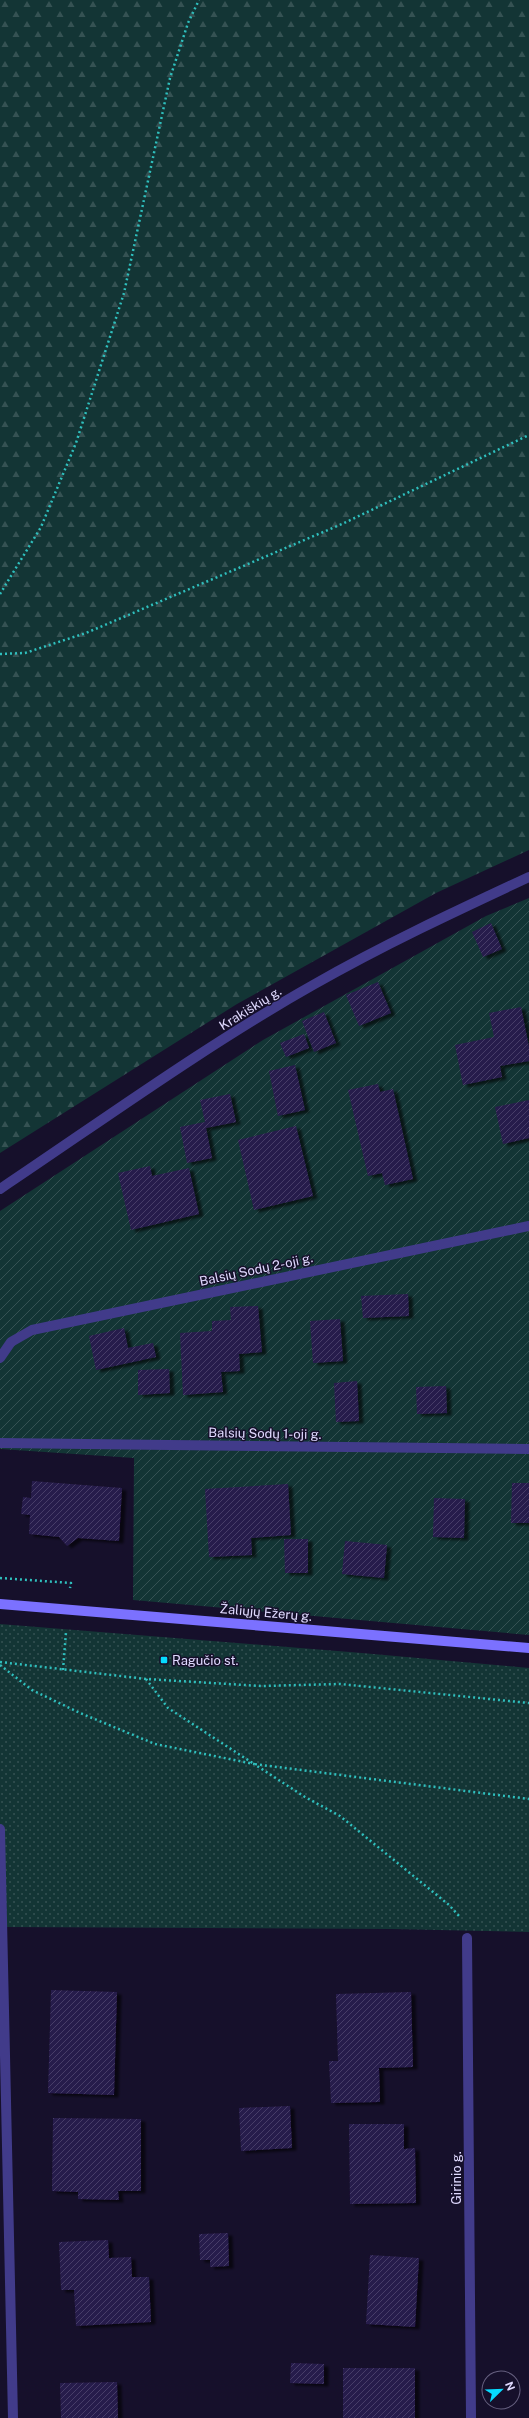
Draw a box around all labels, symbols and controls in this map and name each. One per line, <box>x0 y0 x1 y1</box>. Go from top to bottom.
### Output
street label: Krakiškių g. <box>217 983 284 1033</box>
street label: Balsių Sodų 2-oji g. <box>198 1250 314 1289</box>
street label: Balsių Sodų 1-oji g. <box>208 1425 322 1442</box>
street label: Žaliųjų Ežerų g. <box>219 1601 313 1624</box>
place label: Ragučio st. <box>172 1653 238 1668</box>
marker: Ragučio st. <box>159 1655 169 1665</box>
street label: Girinio g. <box>449 2151 464 2205</box>
north arrow <box>481 2370 521 2410</box>
text: N <box>503 2380 517 2392</box>

